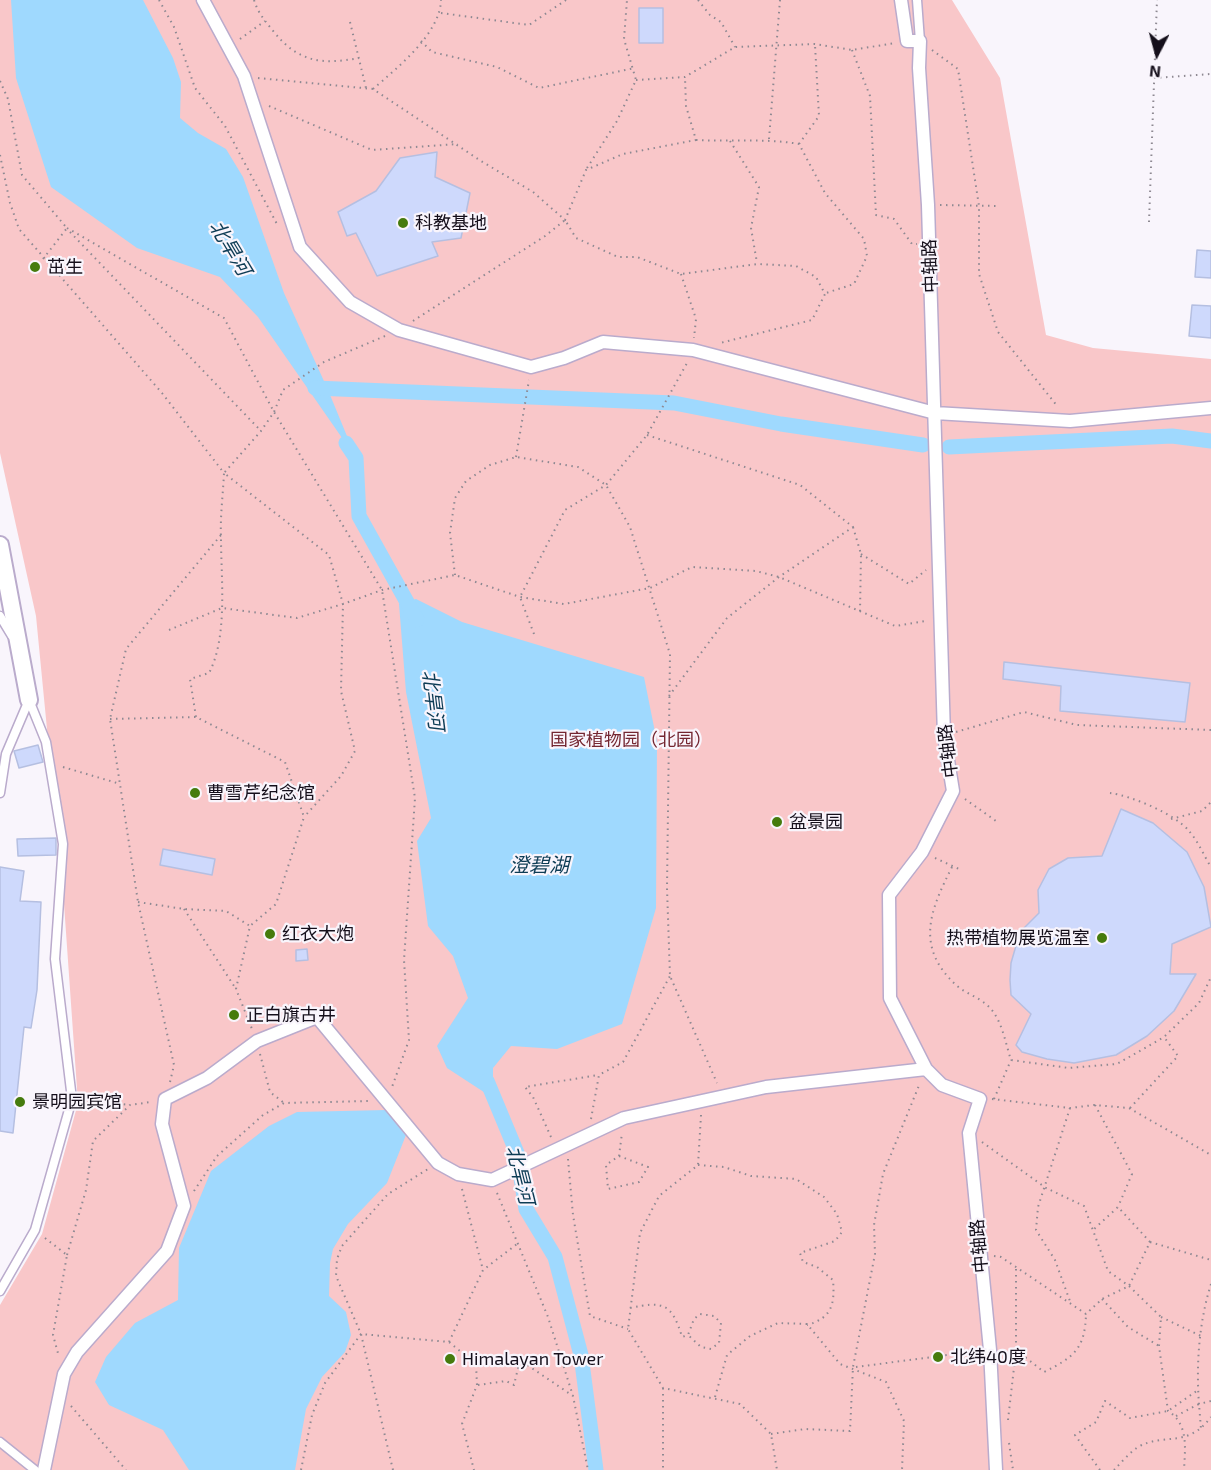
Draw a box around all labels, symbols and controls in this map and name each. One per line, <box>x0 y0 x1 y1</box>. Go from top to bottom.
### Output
north arrow <box>1127 24 1187 84</box>
text: N <box>1148 62 1162 82</box>
place label: 科教基地 <box>415 212 487 234</box>
water label: 北旱河 <box>204 216 256 280</box>
marker: 科教基地 <box>396 216 410 230</box>
street label: 中轴路 <box>918 239 942 293</box>
place label: 茁生 <box>47 256 83 278</box>
marker: 茁生 <box>28 260 42 274</box>
water label: 北旱河 <box>417 669 449 731</box>
street label: 中轴路 <box>934 723 962 779</box>
park label: 国家植物园（北园） <box>550 729 712 751</box>
place label: 曹雪芹纪念馆 <box>207 782 315 804</box>
marker: 曹雪芹纪念馆 <box>188 786 202 800</box>
place label: 盆景园 <box>789 811 843 833</box>
marker: 盆景园 <box>770 815 784 829</box>
water label: 澄碧湖 <box>509 853 569 877</box>
place label: 红衣大炮 <box>282 923 354 945</box>
marker: 红衣大炮 <box>263 927 277 941</box>
place label: 热带植物展览温室 <box>946 927 1090 949</box>
marker: 热带植物展览温室 <box>1095 931 1109 945</box>
place label: 正白旗古井 <box>246 1004 336 1026</box>
marker: 正白旗古井 <box>227 1008 241 1022</box>
place label: 景明园宾馆 <box>32 1091 122 1113</box>
marker: 景明园宾馆 <box>13 1095 27 1109</box>
water label: 北旱河 <box>501 1143 539 1207</box>
street label: 中轴路 <box>966 1218 992 1274</box>
place label: 北纬40度 <box>950 1346 1026 1368</box>
place label: Himalayan Tower <box>462 1348 603 1370</box>
marker: 北纬40度 <box>931 1350 945 1364</box>
marker: Himalayan Tower <box>443 1352 457 1366</box>

